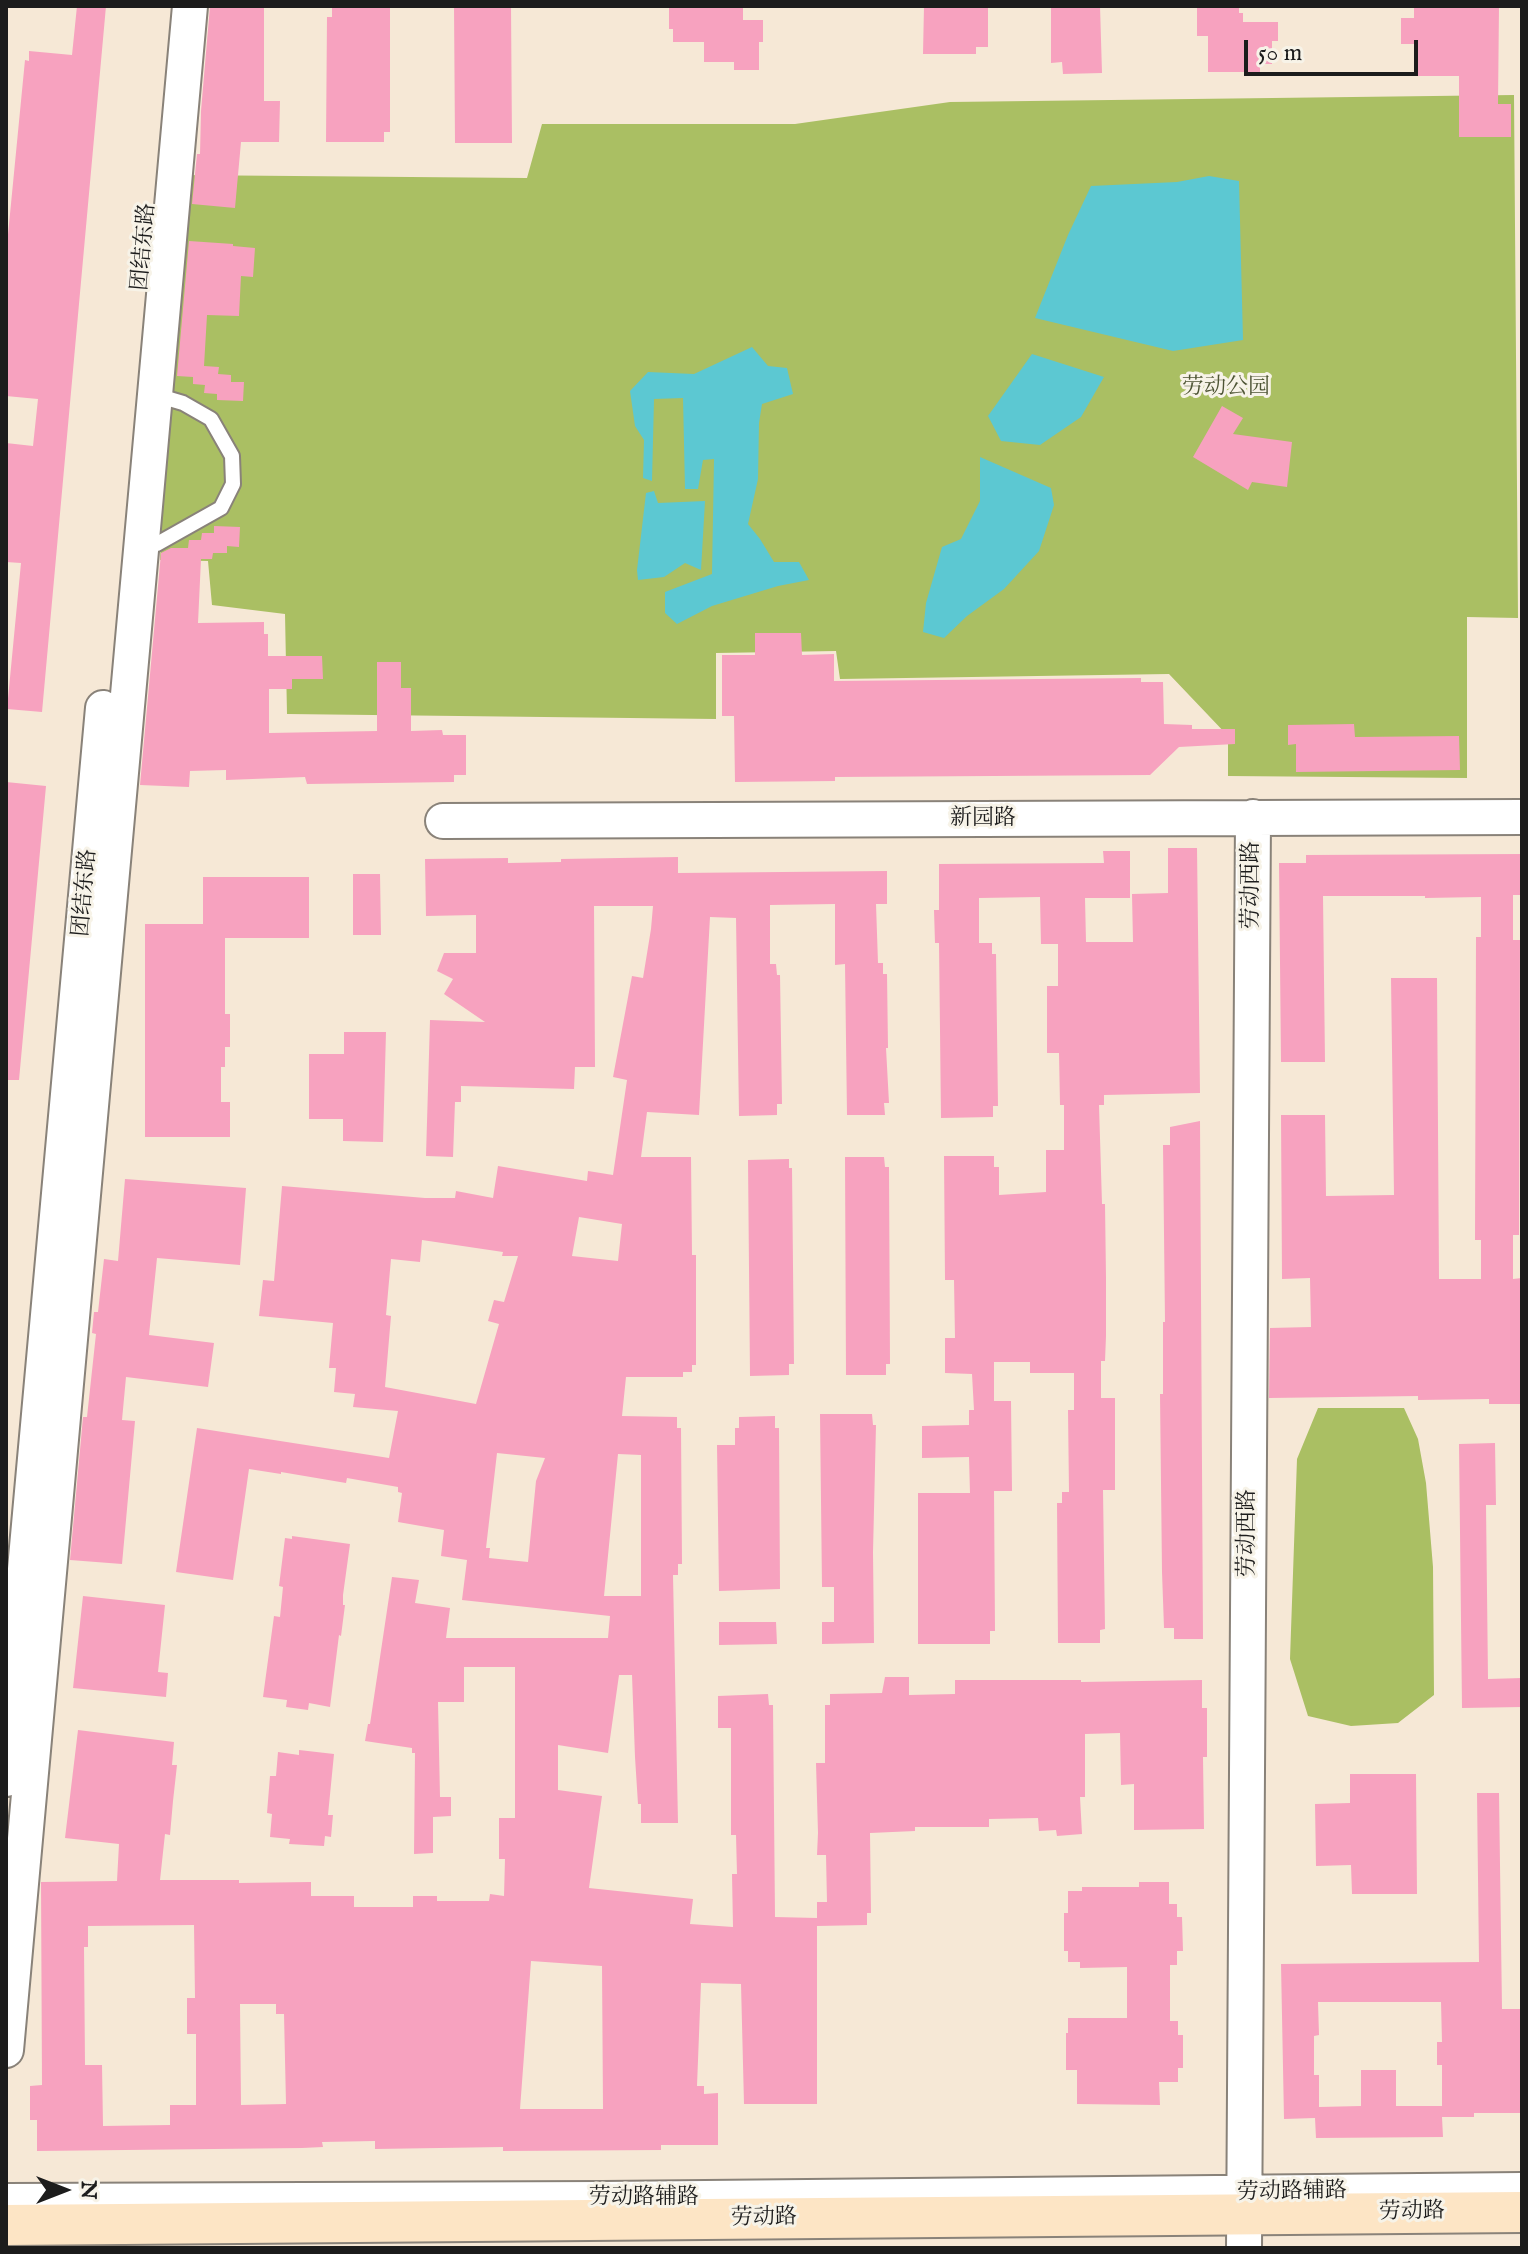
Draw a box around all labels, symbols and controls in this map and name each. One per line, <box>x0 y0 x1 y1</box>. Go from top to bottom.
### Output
scale bar <box>1248 24 1422 74</box>
text: 50 m <box>1258 38 1302 69</box>
street label: 团结东路 <box>128 202 162 292</box>
park label: 劳动公园 <box>1182 375 1270 401</box>
street label: 新园路 <box>950 806 1016 832</box>
street label: 劳动西路 <box>1239 841 1265 929</box>
street label: 团结东路 <box>69 848 103 938</box>
street label: 劳动西路 <box>1235 1489 1261 1577</box>
north arrow <box>24 2150 104 2230</box>
street label: 劳动路辅路 <box>1237 2179 1347 2207</box>
text: N <box>74 2180 102 2200</box>
street label: 劳动路辅路 <box>589 2185 699 2211</box>
street label: 劳动路 <box>1379 2199 1445 2227</box>
street label: 劳动路 <box>731 2205 797 2233</box>

